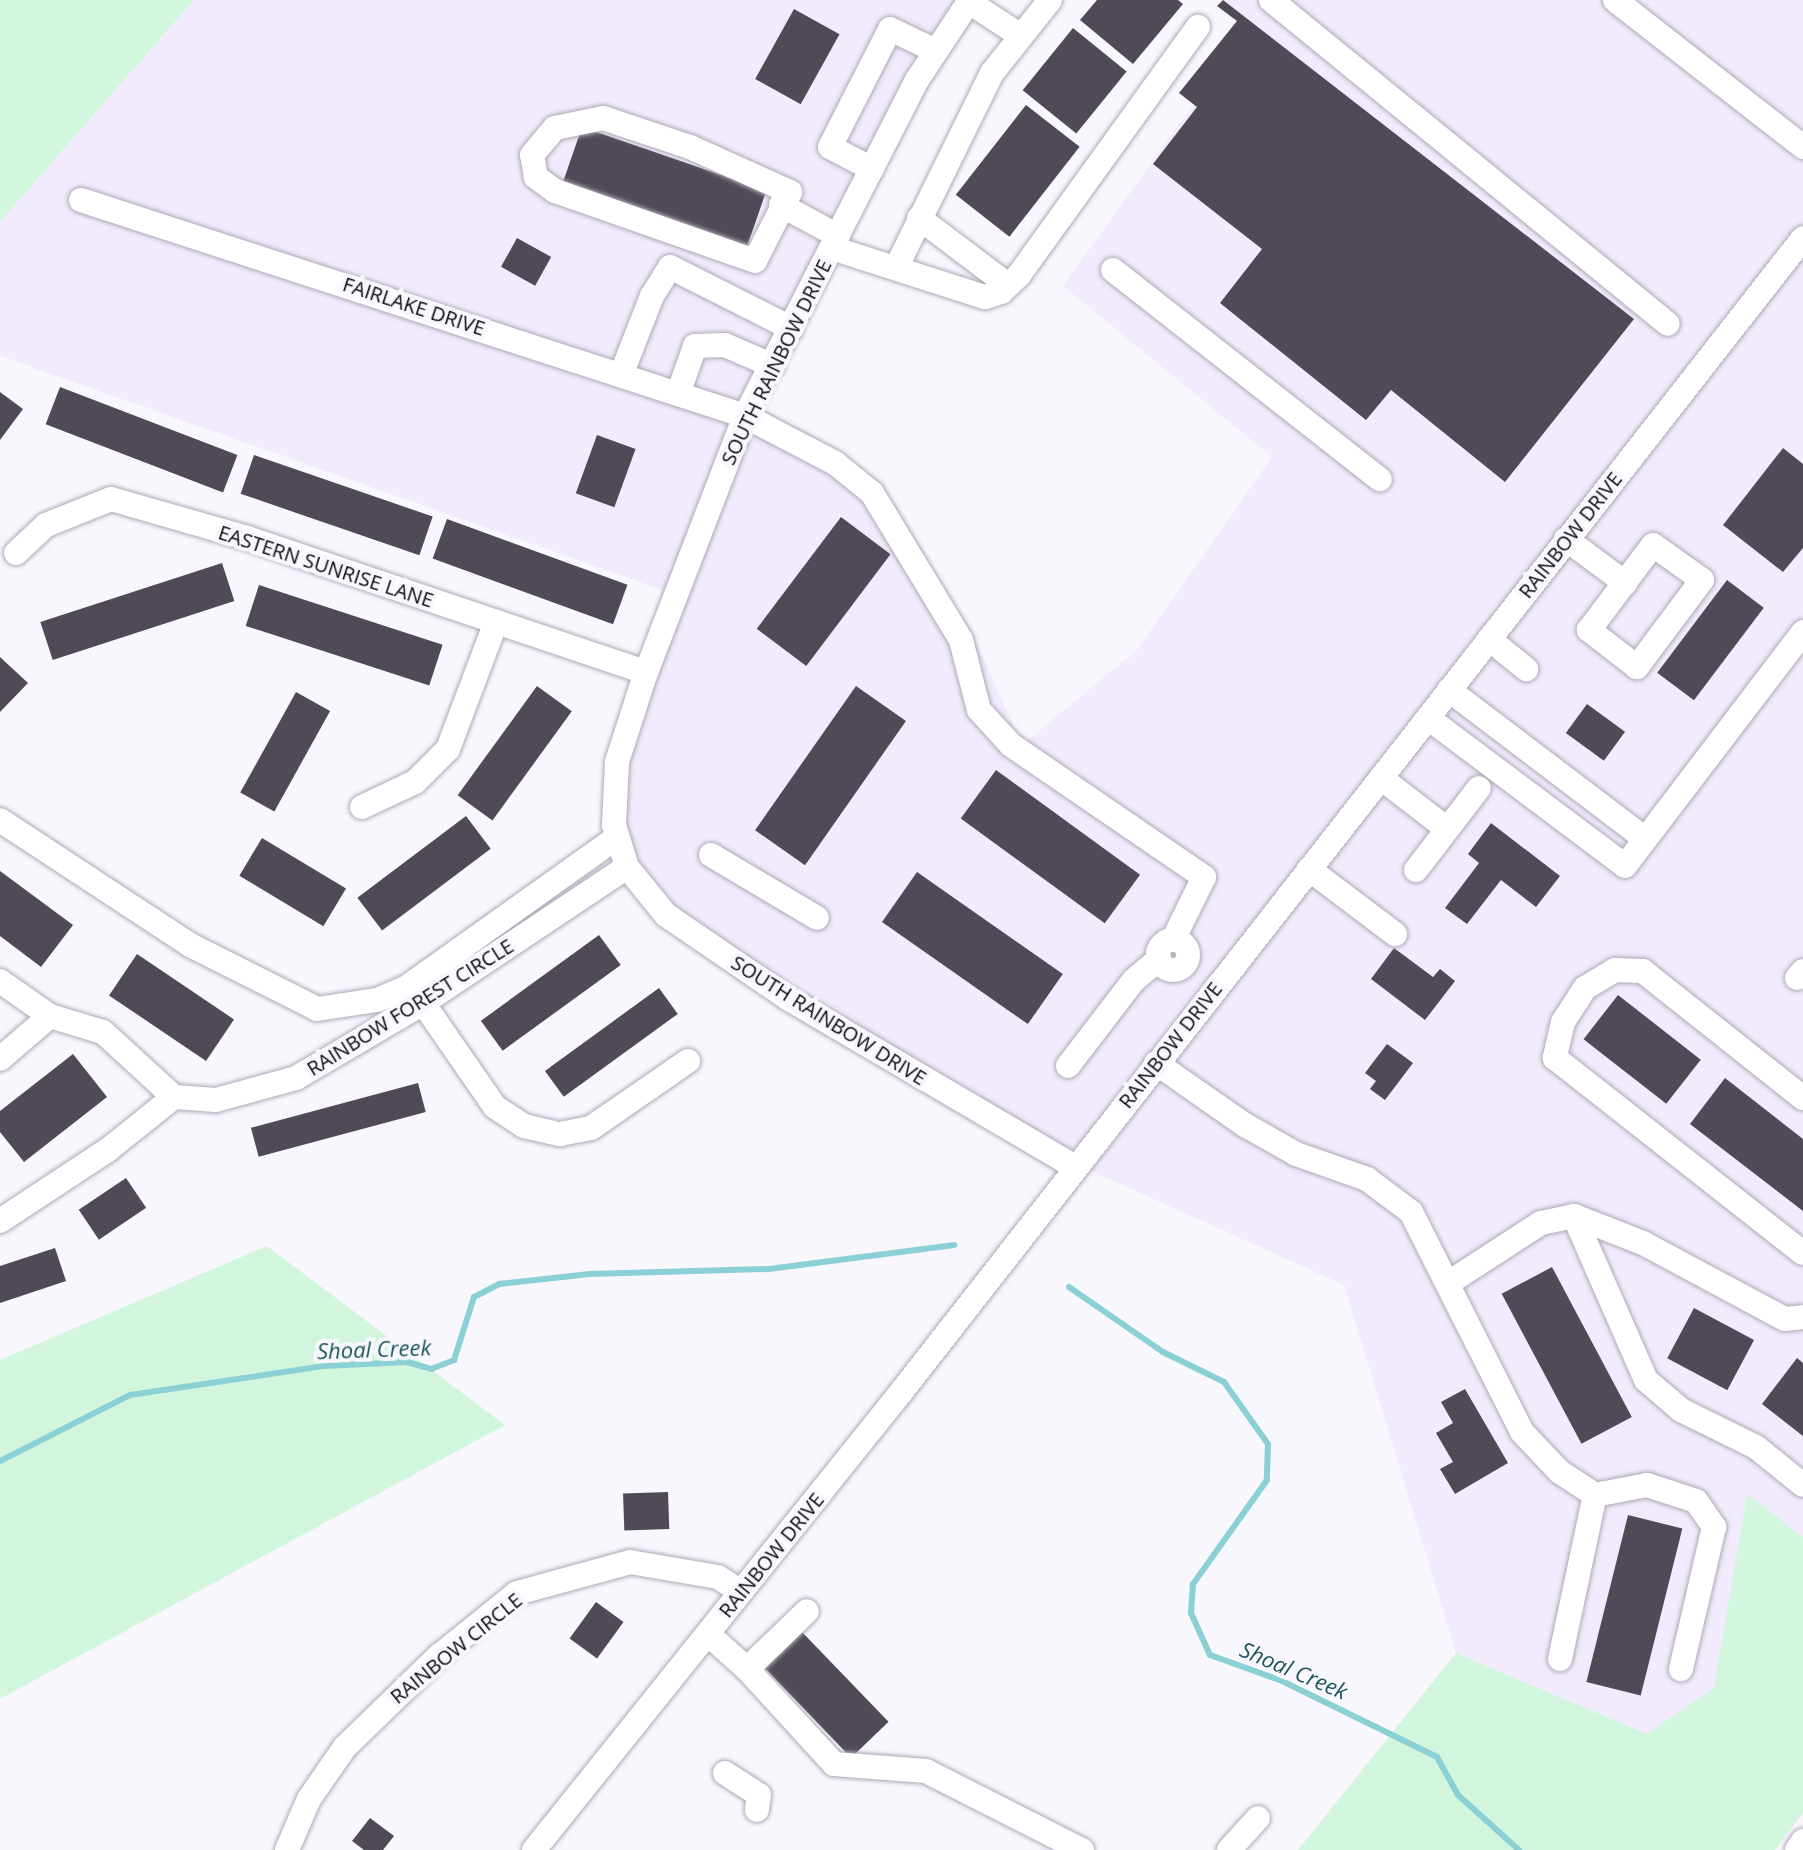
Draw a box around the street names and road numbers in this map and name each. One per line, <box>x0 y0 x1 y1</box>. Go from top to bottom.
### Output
street label: SOUTH RAINBOW DRIVE <box>716 255 836 469</box>
street label: FAIRLAKE DRIVE <box>340 272 488 340</box>
street label: RAINBOW DRIVE <box>1513 467 1627 603</box>
street label: EASTERN SUNRISE LANE <box>216 520 436 612</box>
street label: RAINBOW FOREST CIRCLE <box>302 934 518 1080</box>
street label: SOUTH RAINBOW DRIVE <box>727 950 931 1090</box>
street label: RAINBOW DRIVE <box>1113 977 1227 1113</box>
street label: RAINBOW DRIVE <box>713 1488 829 1622</box>
street label: RAINBOW CIRCLE <box>385 1588 527 1708</box>

